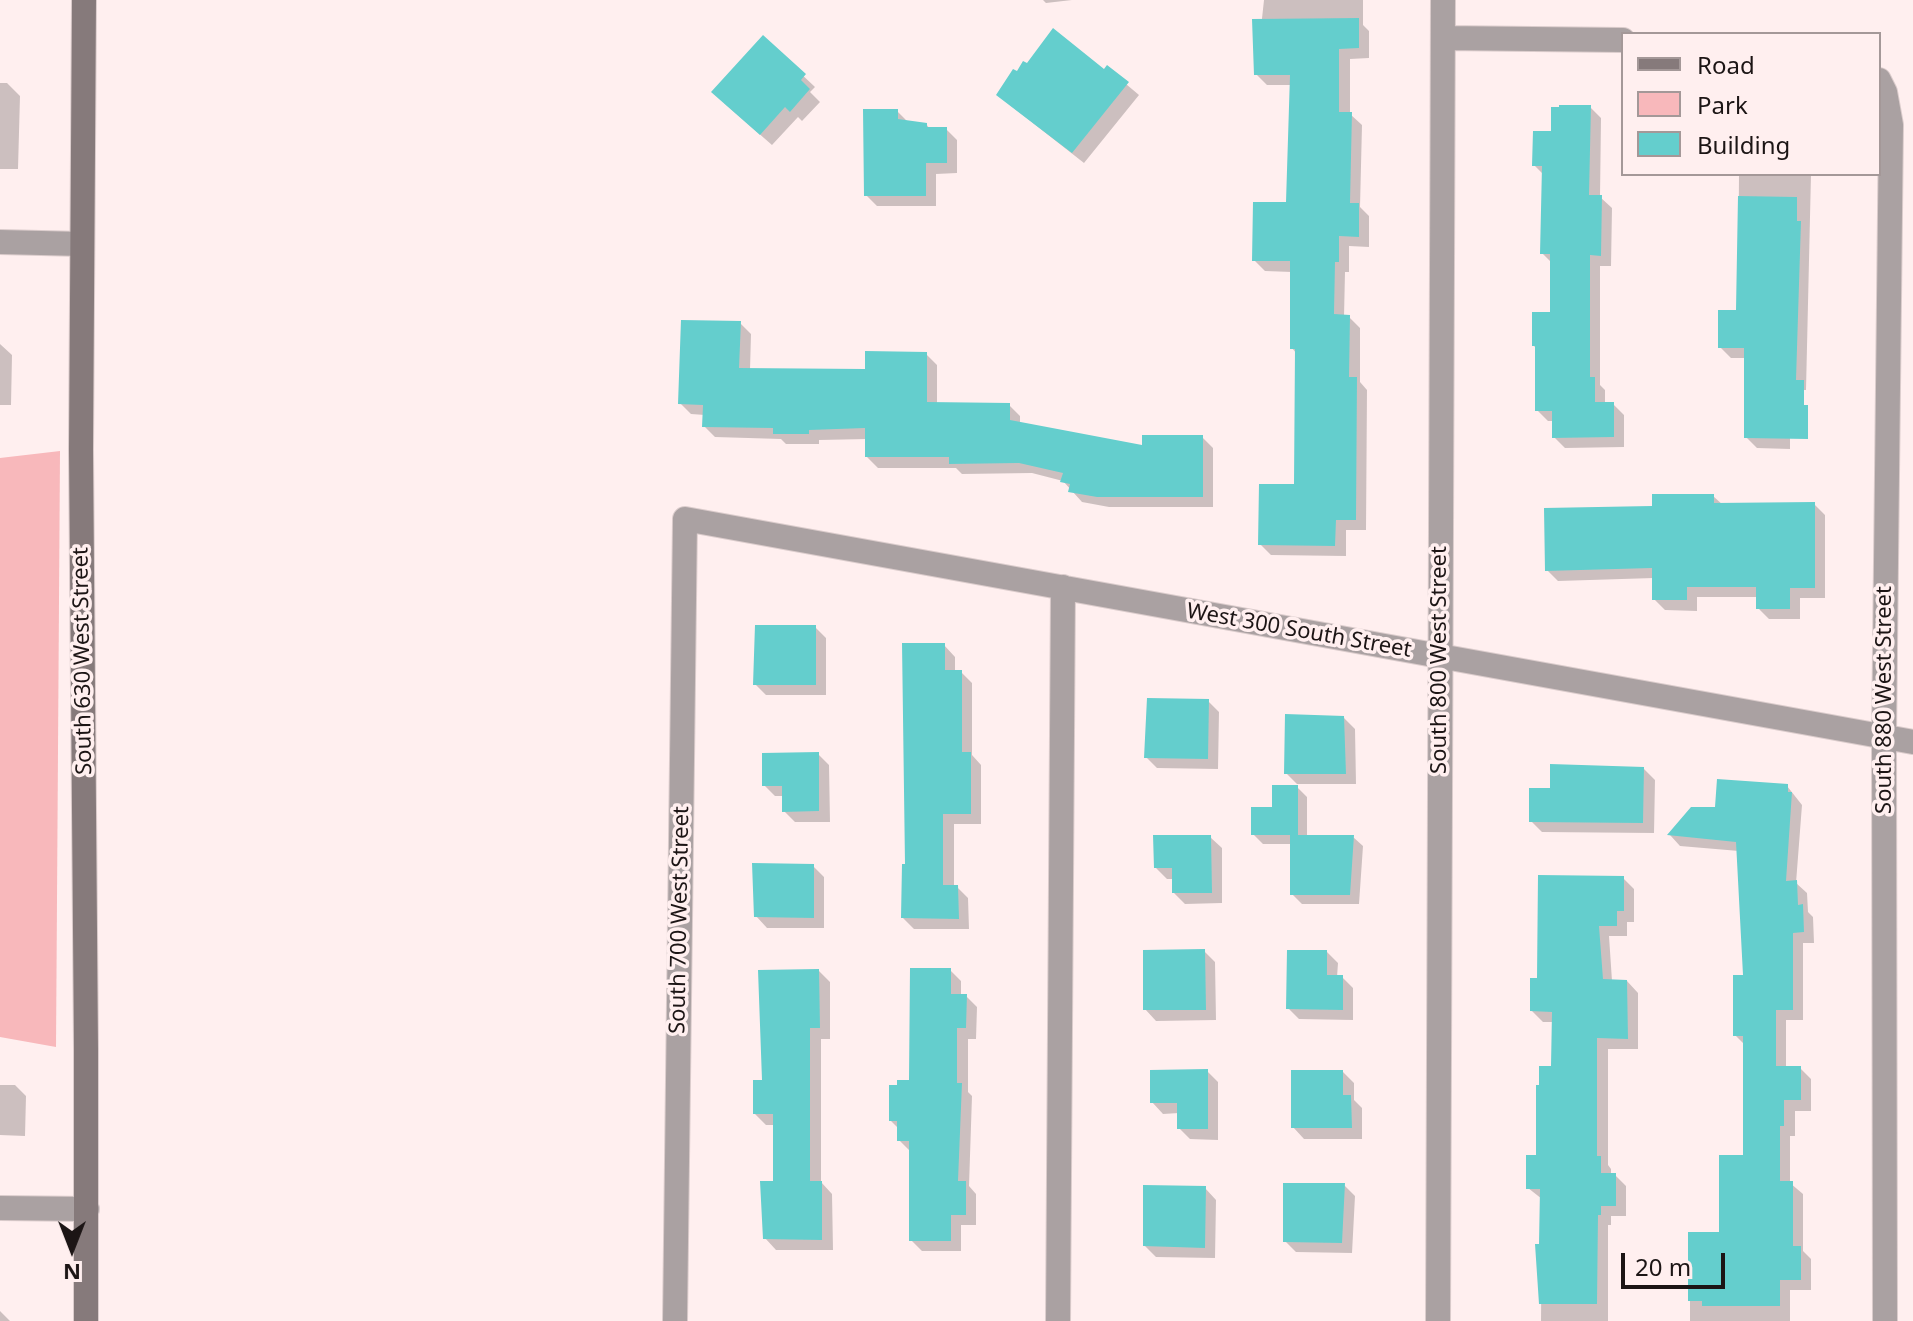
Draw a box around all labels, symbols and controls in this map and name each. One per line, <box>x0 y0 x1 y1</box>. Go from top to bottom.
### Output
legend <box>1621 32 1881 176</box>
text: Road <box>1697 48 1755 81</box>
text: Park <box>1697 88 1748 121</box>
text: Building <box>1697 128 1790 161</box>
street label: South 800 West Street <box>1427 546 1453 774</box>
street label: South 630 West Street <box>68 547 98 775</box>
street label: South 880 West Street <box>1872 586 1898 814</box>
street label: West 300 South Street <box>1185 598 1413 664</box>
street label: South 700 West Street <box>665 806 695 1034</box>
north arrow <box>32 1209 112 1289</box>
scale bar <box>1625 1237 1729 1287</box>
text: 20 m <box>1635 1250 1691 1283</box>
text: N <box>63 1258 81 1288</box>

